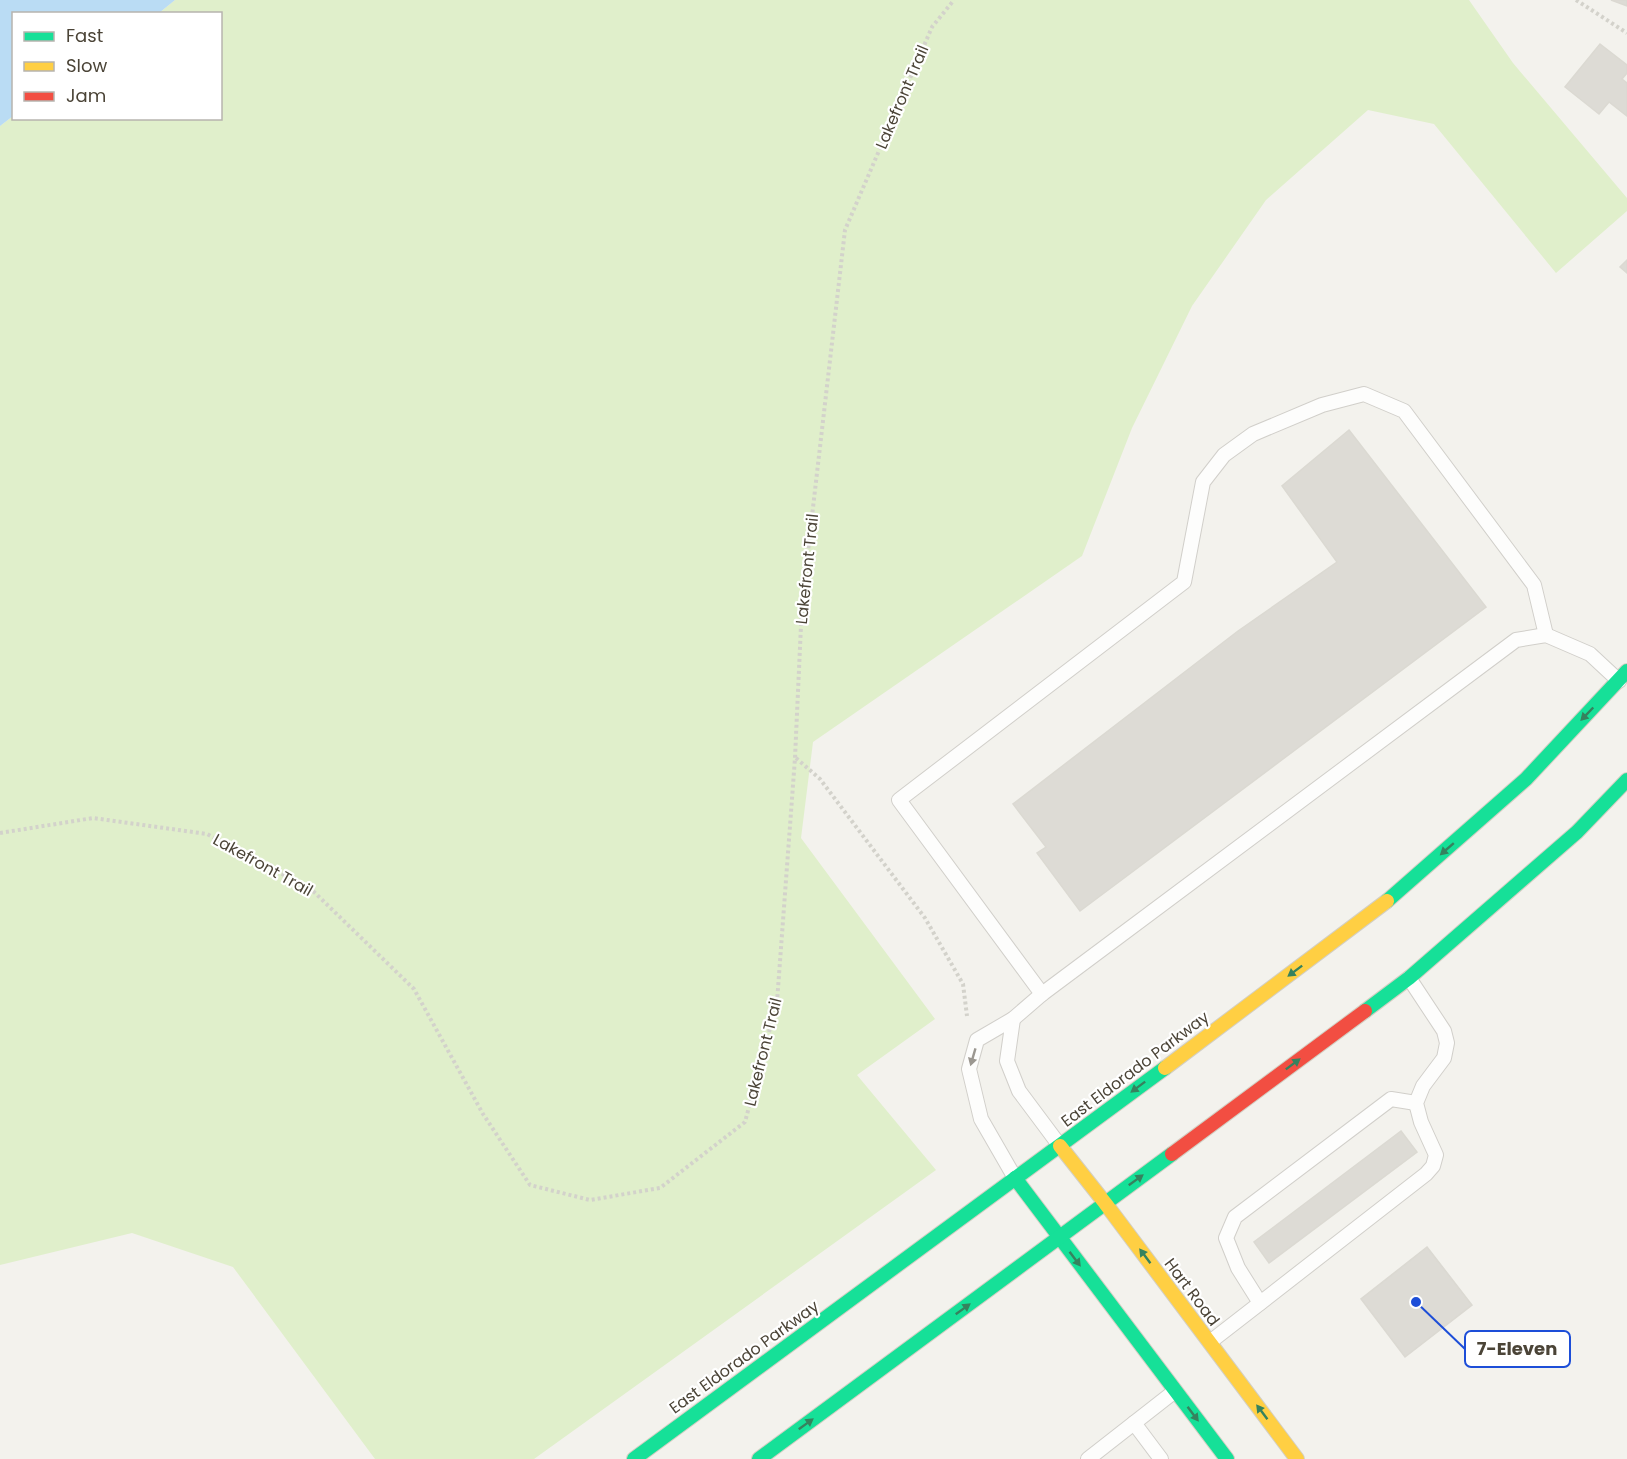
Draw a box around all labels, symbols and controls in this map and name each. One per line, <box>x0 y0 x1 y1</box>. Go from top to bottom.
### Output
legend <box>12 12 222 120</box>
text: Fast <box>66 23 103 48</box>
street label: Lakefront Trail <box>870 41 934 153</box>
text: Slow <box>66 53 108 78</box>
text: Jam <box>66 83 106 108</box>
street label: Lakefront Trail <box>790 513 824 625</box>
one-way arrow <box>1581 707 1595 721</box>
street label: Lakefront Trail <box>209 828 317 902</box>
one-way arrow <box>1439 842 1454 856</box>
one-way arrow <box>1287 965 1303 977</box>
street label: Lakefront Trail <box>738 995 788 1109</box>
street label: East Eldorado Parkway <box>1056 1006 1214 1132</box>
one-way arrow <box>967 1047 977 1066</box>
one-way arrow <box>1285 1058 1301 1070</box>
one-way arrow <box>1130 1081 1146 1093</box>
one-way arrow <box>1128 1174 1144 1186</box>
one-way arrow <box>1139 1248 1151 1264</box>
one-way arrow <box>1069 1250 1081 1266</box>
street label: Hart Road <box>1159 1253 1225 1331</box>
street label: East Eldorado Parkway <box>664 1295 824 1419</box>
one-way arrow <box>955 1303 971 1315</box>
callout: 7-Eleven <box>1465 1331 1570 1367</box>
text: 7-Eleven <box>1477 1336 1557 1361</box>
one-way arrow <box>1256 1405 1268 1420</box>
one-way arrow <box>1187 1406 1199 1422</box>
one-way arrow <box>798 1419 813 1431</box>

